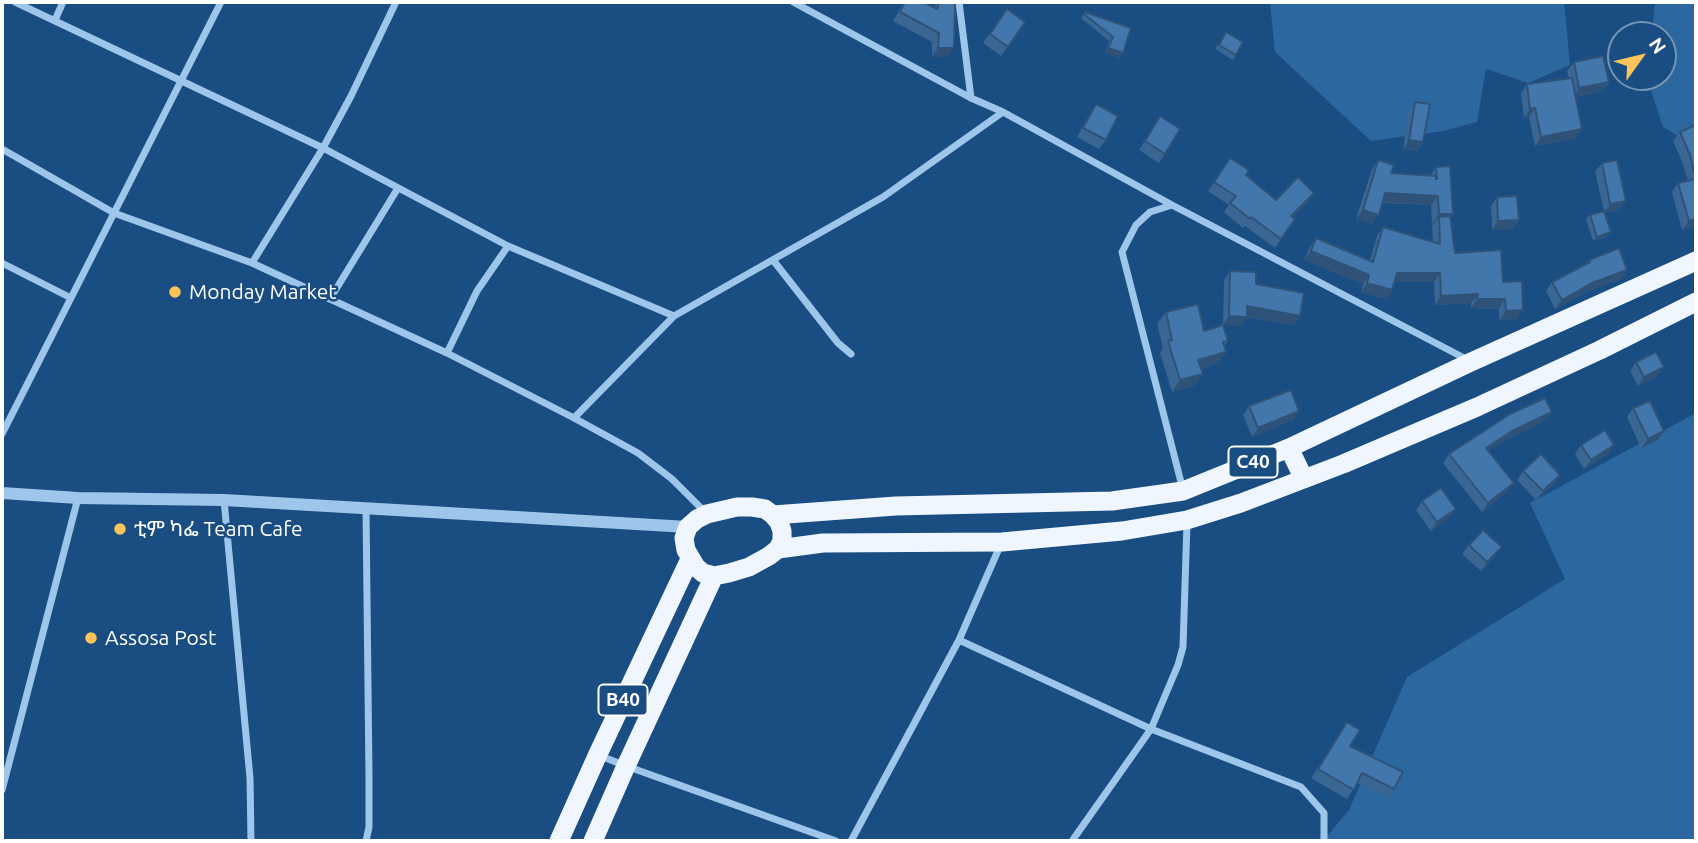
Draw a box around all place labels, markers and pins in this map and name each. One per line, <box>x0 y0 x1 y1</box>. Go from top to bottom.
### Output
place label: Monday Market <box>189 279 337 305</box>
marker: Monday Market <box>167 284 183 300</box>
place label: ቲም ካፌ Team Cafe <box>134 516 303 542</box>
marker: ቲም ካፌ Team Cafe <box>112 521 128 537</box>
place label: Assosa Post <box>105 625 216 651</box>
marker: Assosa Post <box>83 630 99 646</box>

